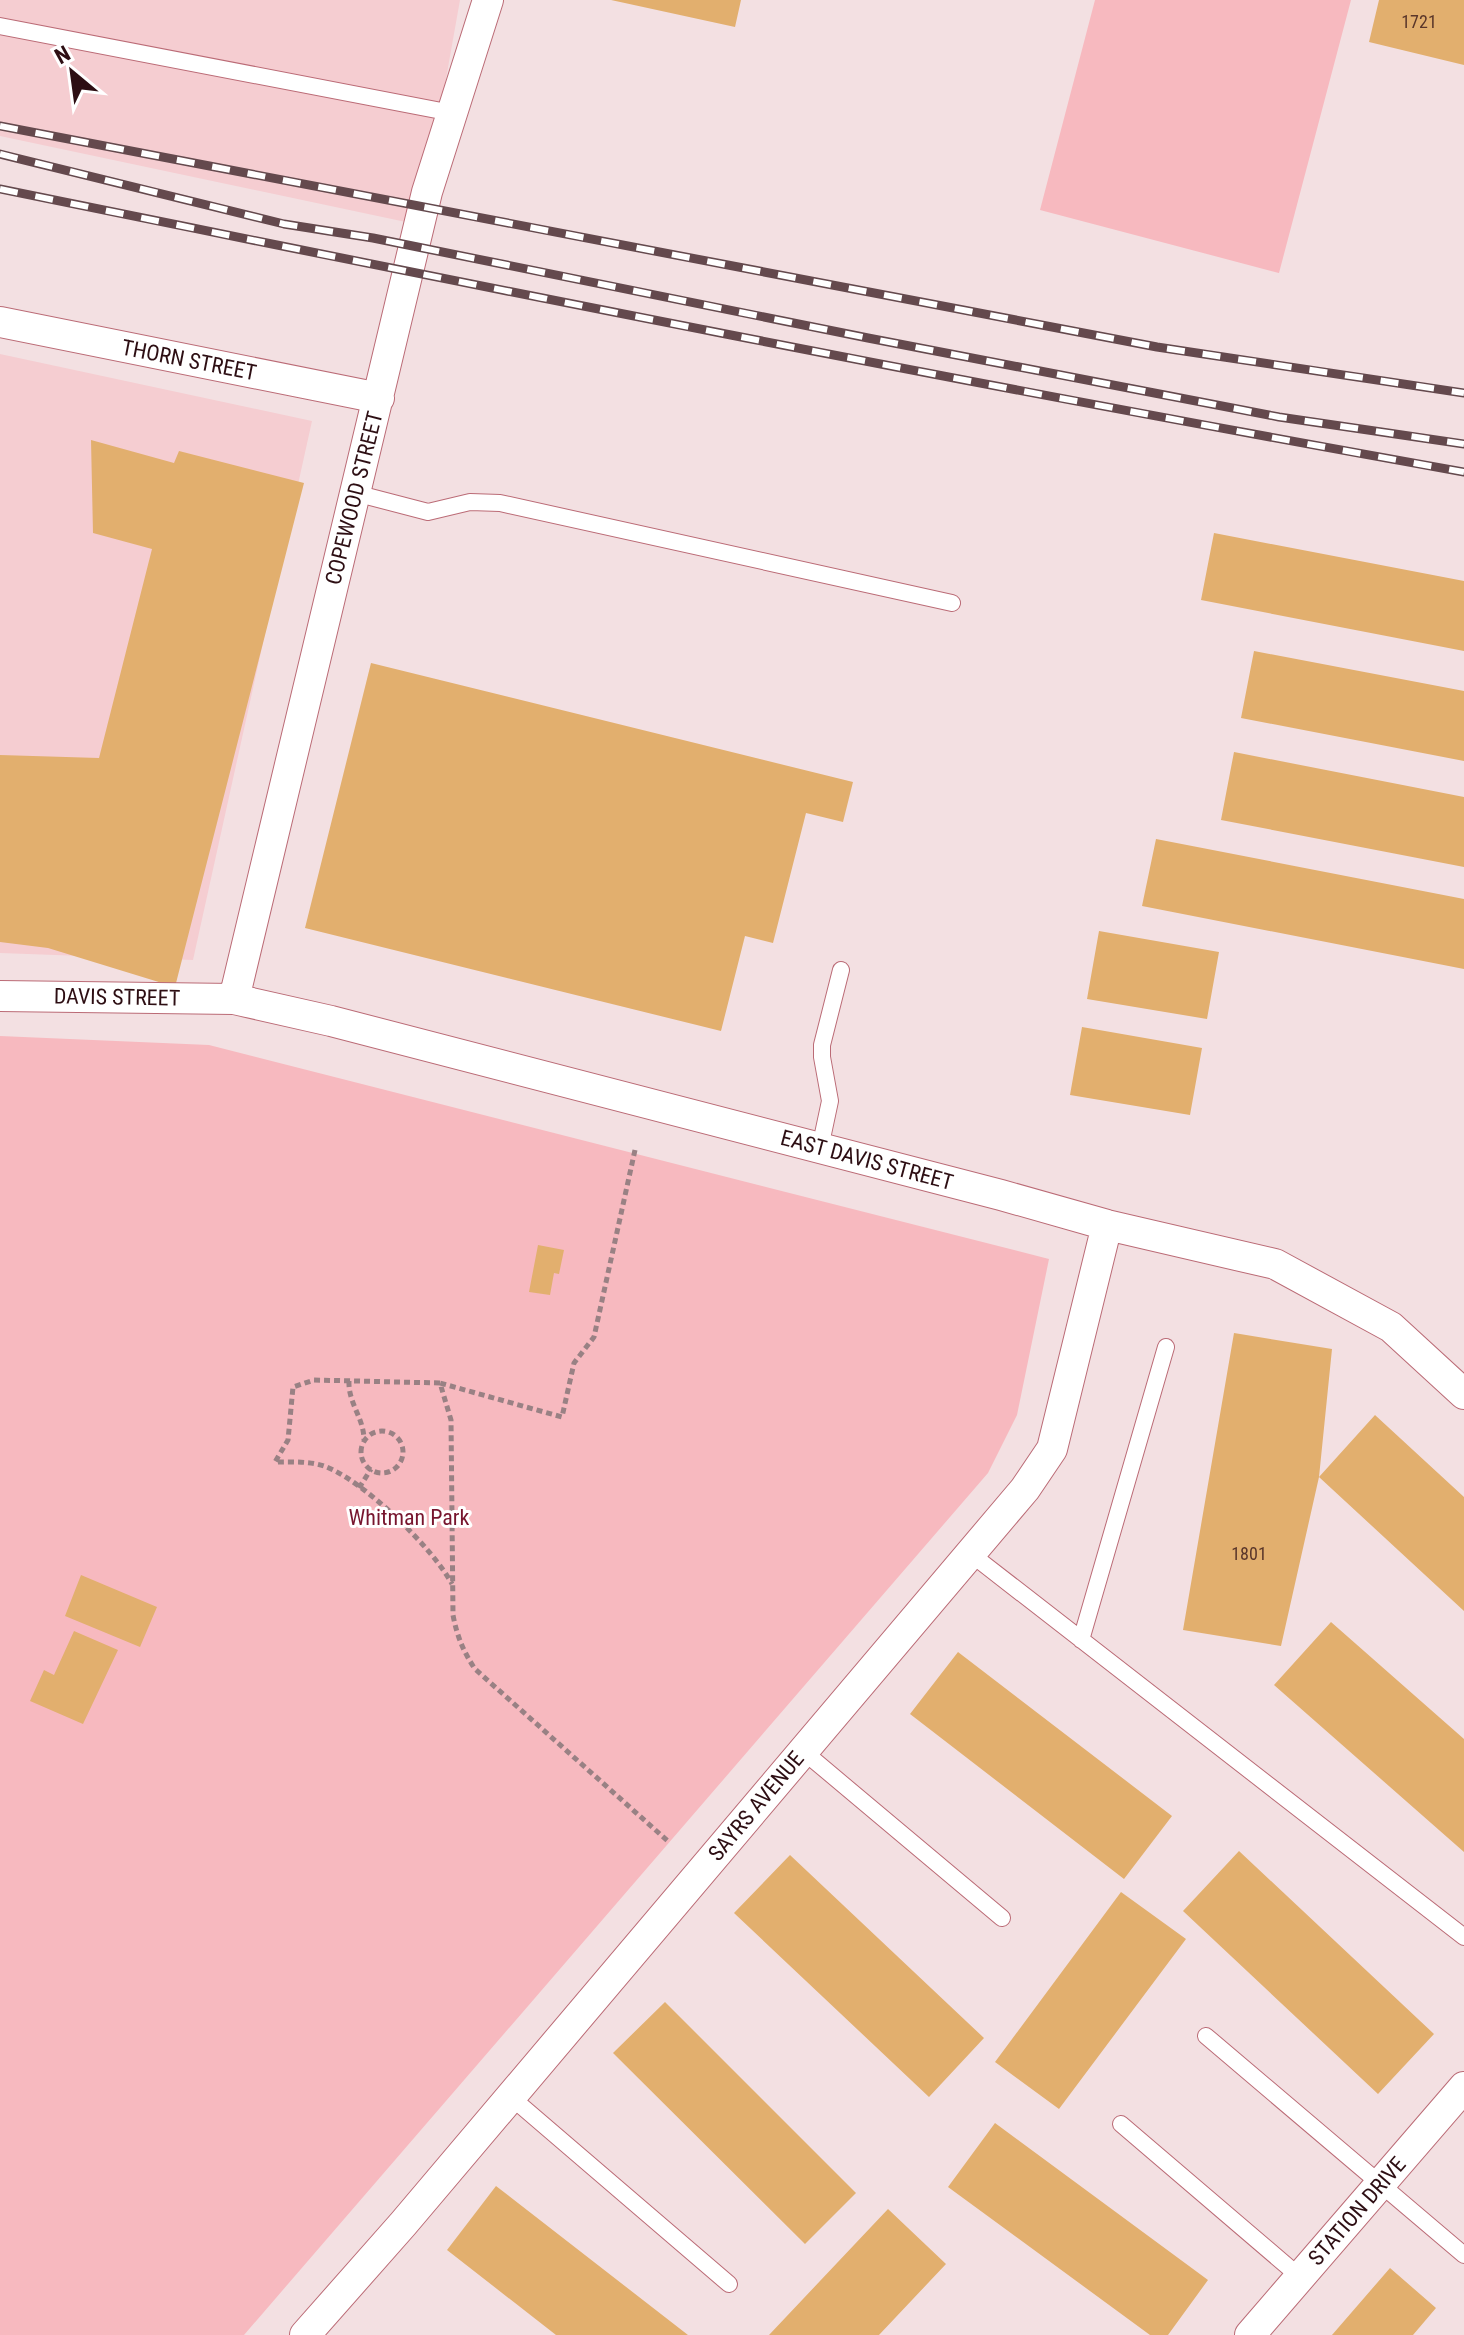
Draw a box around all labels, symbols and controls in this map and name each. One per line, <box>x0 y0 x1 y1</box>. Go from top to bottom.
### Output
house number: 1721 <box>1401 11 1437 32</box>
north arrow <box>32 32 112 112</box>
text: N <box>51 41 75 69</box>
street label: THORN STREET <box>119 335 259 385</box>
street label: COPEWOOD STREET <box>320 409 388 587</box>
street label: DAVIS STREET <box>54 983 180 1011</box>
street label: EAST DAVIS STREET <box>778 1125 956 1195</box>
park label: Whitman Park <box>349 1505 470 1530</box>
house number: 1801 <box>1231 1543 1267 1564</box>
street label: SAYRS AVENUE <box>703 1746 809 1866</box>
street label: STATION DRIVE <box>1303 2152 1411 2270</box>

